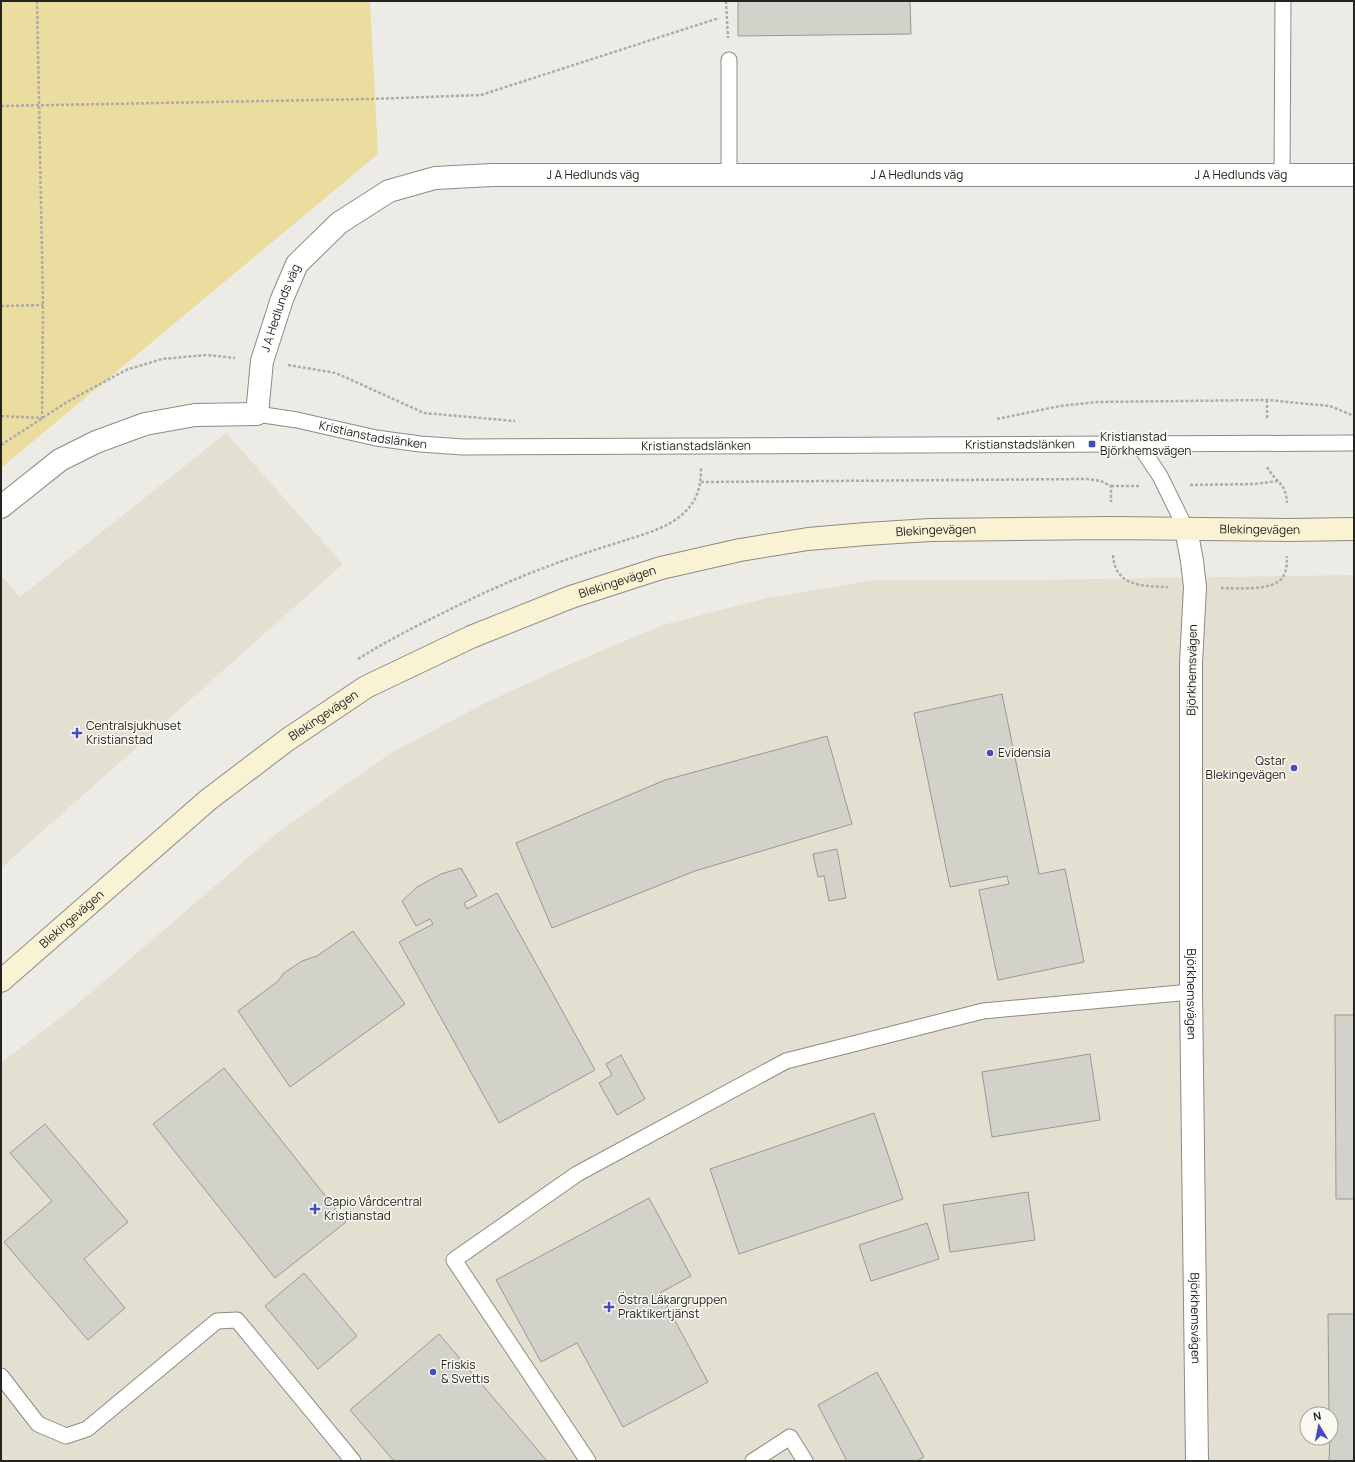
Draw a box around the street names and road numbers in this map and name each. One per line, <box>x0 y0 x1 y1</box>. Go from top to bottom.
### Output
street label: J A Hedlunds väg <box>547 166 639 183</box>
street label: J A Hedlunds väg <box>871 166 963 183</box>
street label: J A Hedlunds väg <box>1195 166 1287 183</box>
street label: J A Hedlunds väg <box>256 261 304 354</box>
street label: Kristianstadslänken <box>317 416 428 452</box>
street label: Kristianstadslänken <box>965 435 1075 453</box>
street label: Kristianstadslänken <box>641 437 751 454</box>
street label: Blekingevägen <box>895 520 976 540</box>
street label: Blekingevägen <box>1220 520 1300 538</box>
street label: Blekingevägen <box>576 561 658 602</box>
street label: Björkhemsvägen <box>1182 624 1201 716</box>
street label: Blekingevägen <box>285 686 361 745</box>
street label: Blekingevägen <box>36 886 107 952</box>
street label: Björkhemsvägen <box>1183 948 1201 1040</box>
street label: Björkhemsvägen <box>1187 1272 1205 1364</box>

